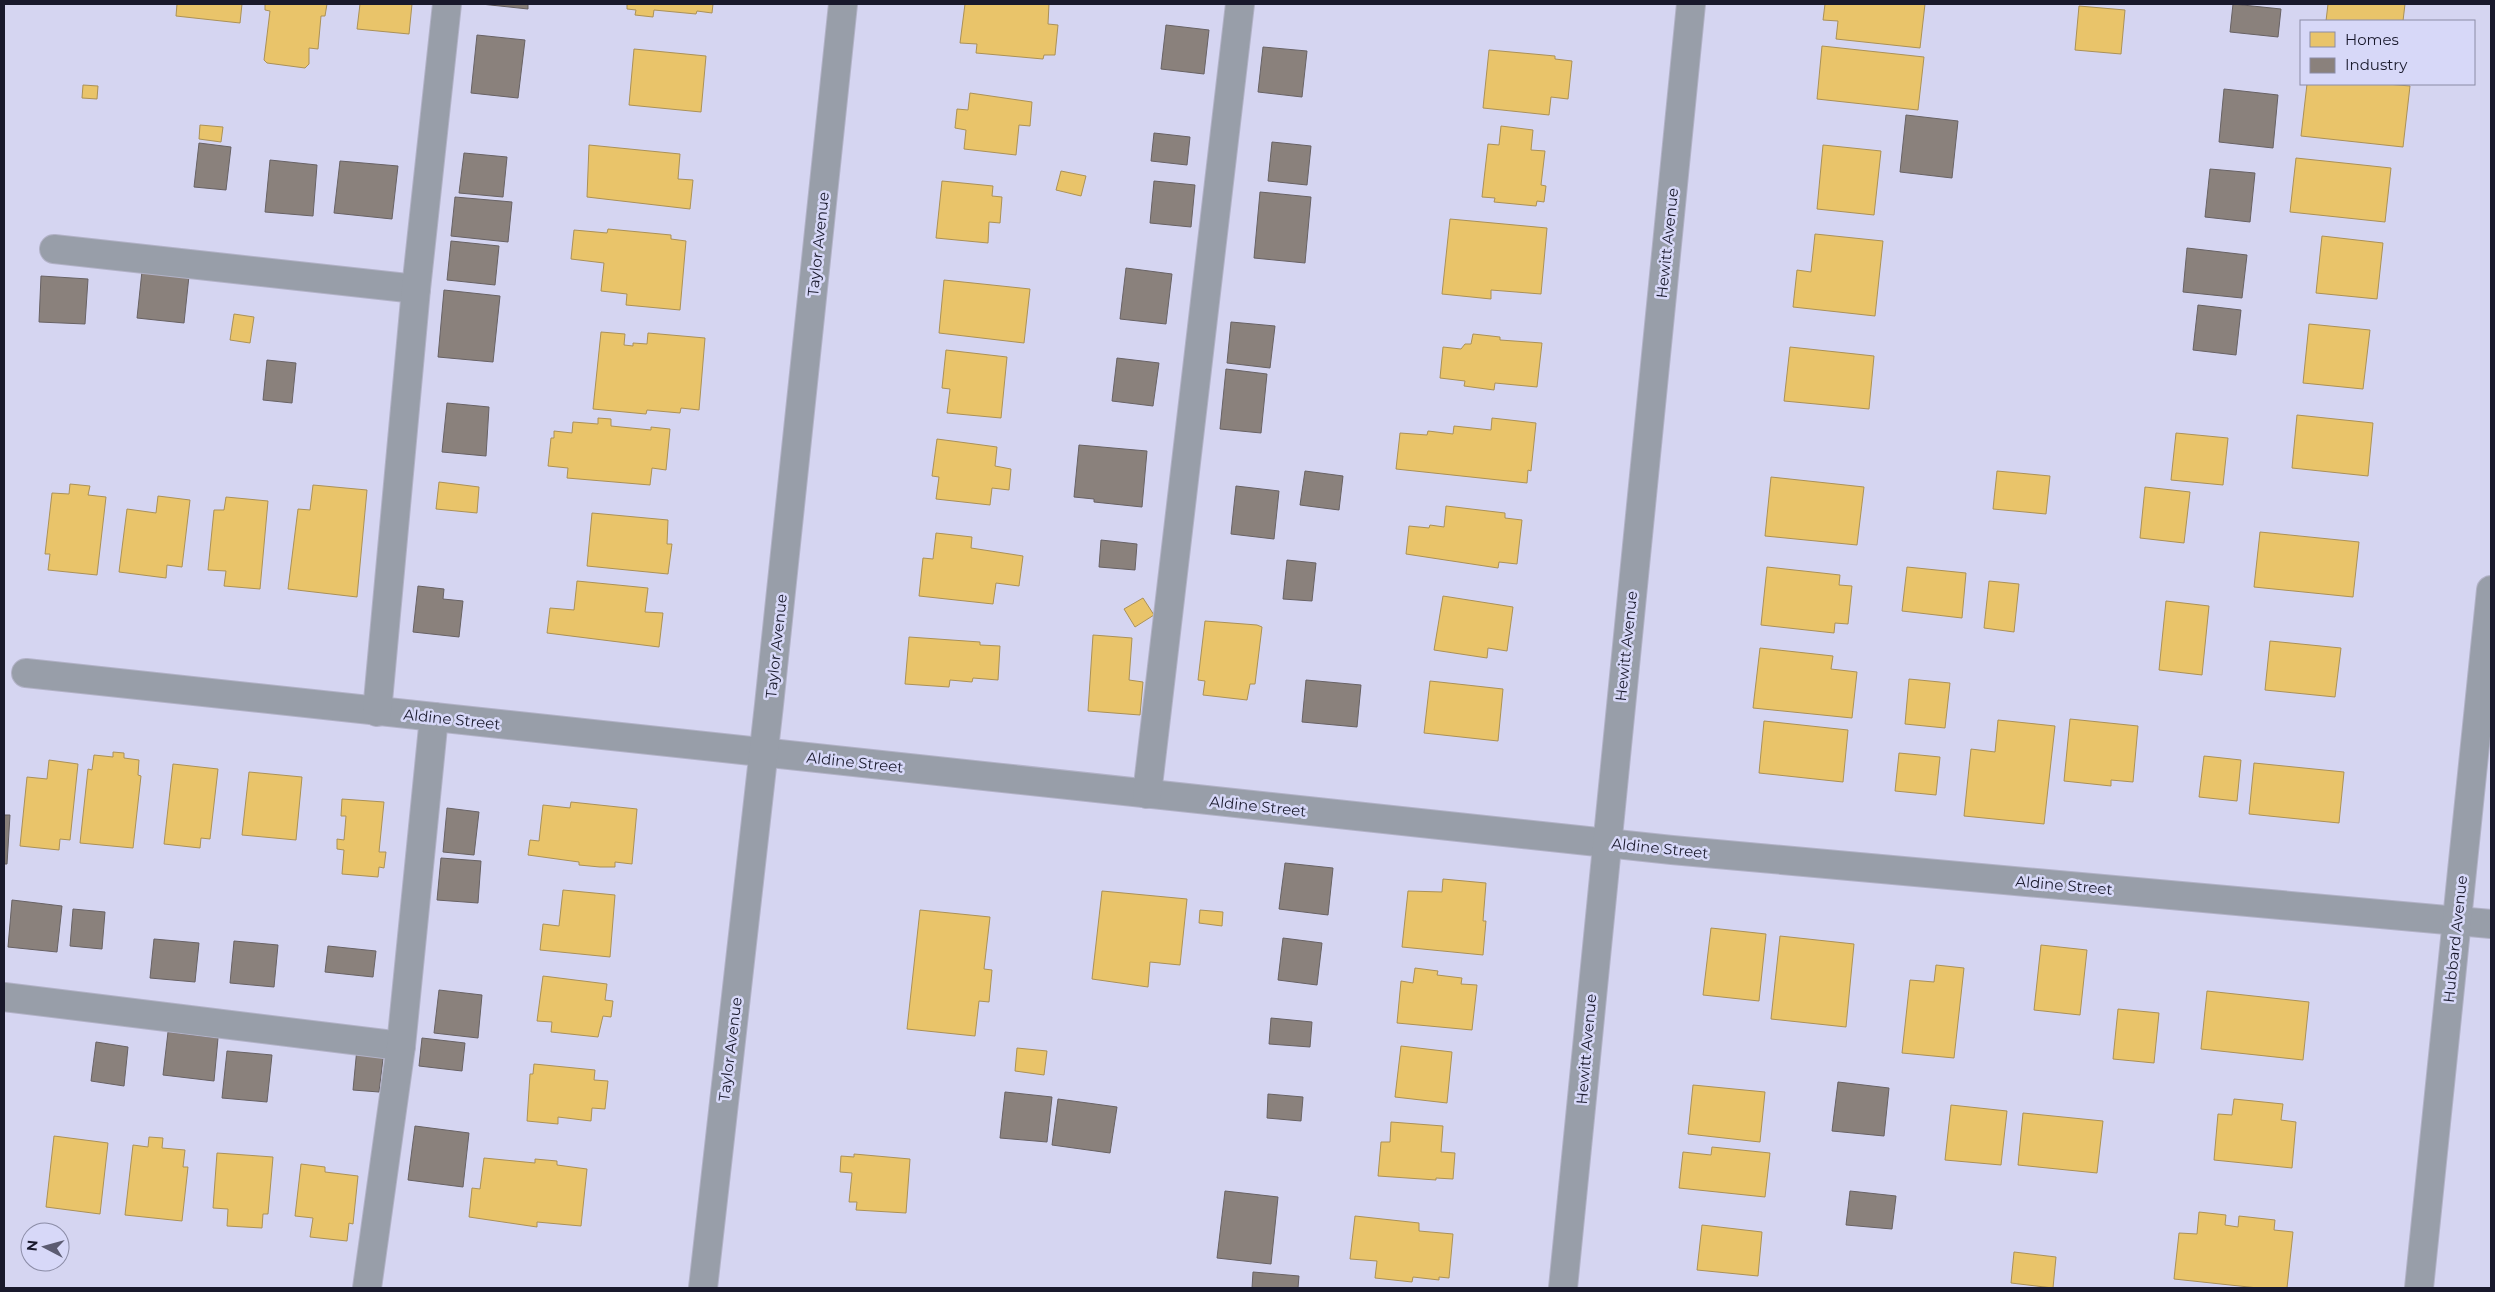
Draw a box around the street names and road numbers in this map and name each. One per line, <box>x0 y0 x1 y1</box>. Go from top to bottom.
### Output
street label: Hewitt Avenue <box>1652 187 1682 299</box>
street label: Taylor Avenue <box>803 191 833 297</box>
street label: Hewitt Avenue <box>1611 590 1641 702</box>
street label: Taylor Avenue <box>761 593 791 699</box>
street label: Aldine Street <box>403 704 501 734</box>
street label: Aldine Street <box>806 747 904 777</box>
street label: Aldine Street <box>1209 791 1307 821</box>
street label: Aldine Street <box>1611 833 1709 863</box>
street label: Aldine Street <box>2015 871 2113 899</box>
street label: Hubbard Avenue <box>2439 874 2471 1004</box>
street label: Hewitt Avenue <box>1572 993 1600 1105</box>
street label: Taylor Avenue <box>714 996 746 1102</box>

